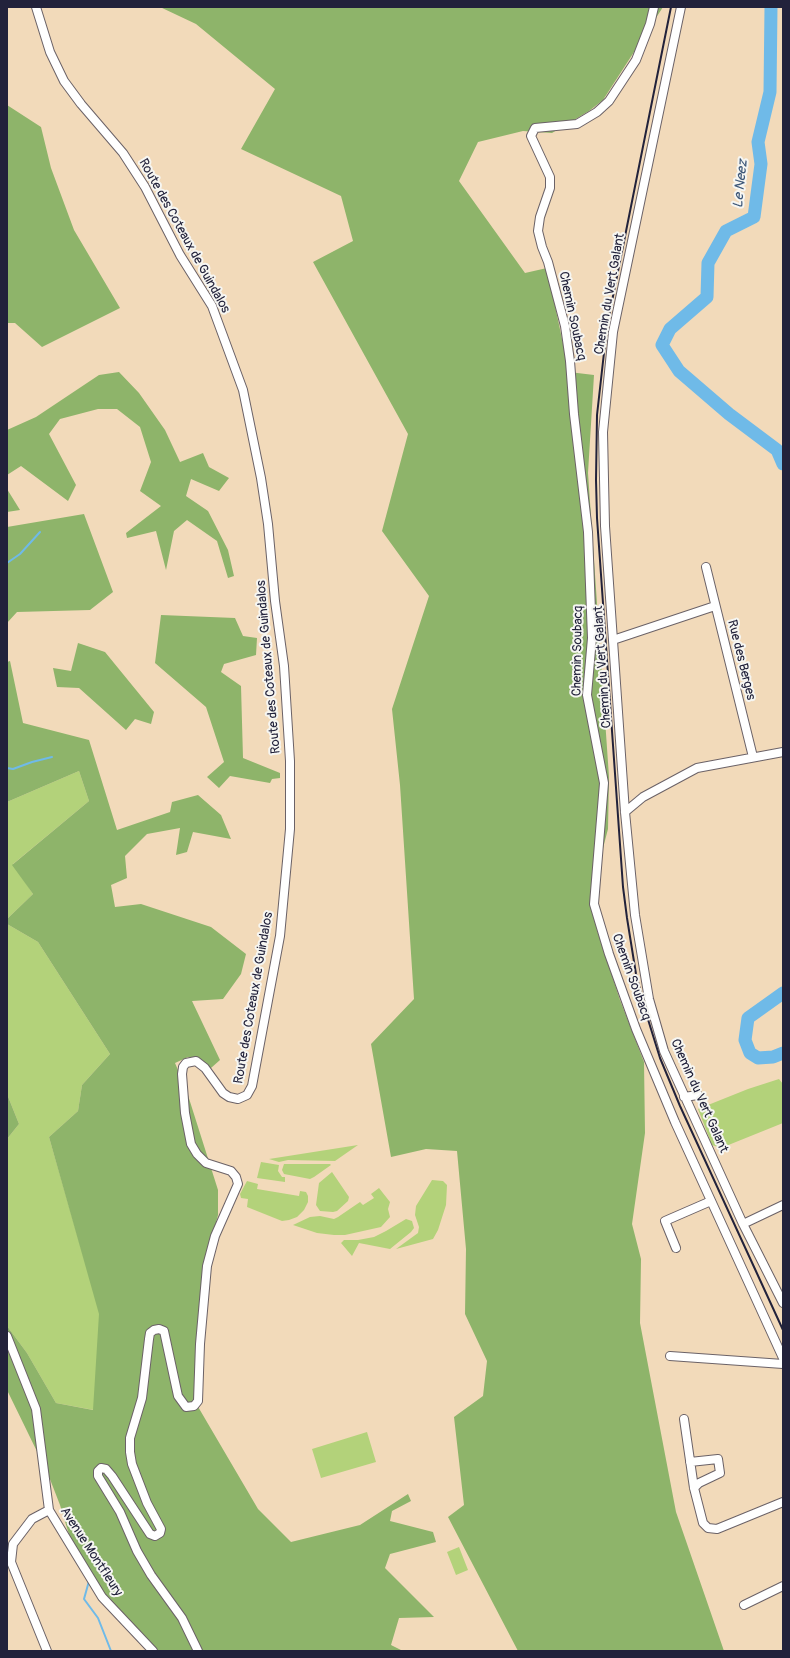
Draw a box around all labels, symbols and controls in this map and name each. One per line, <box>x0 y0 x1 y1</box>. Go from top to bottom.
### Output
street label: Route des Coteaux de Guindalos <box>135 156 233 316</box>
water label: Le Neez <box>730 159 752 209</box>
street label: Chemin du Vert Galant <box>592 232 628 356</box>
street label: Chemin Soubacq <box>555 270 589 362</box>
street label: Route des Coteaux de Guindalos <box>254 580 284 754</box>
street label: Chemin du Vert Galant <box>591 605 615 729</box>
street label: Chemin Soubacq <box>569 606 587 696</box>
street label: Rue des Berges <box>724 618 758 702</box>
street label: Route des Coteaux de Guindalos <box>231 911 277 1085</box>
street label: Chemin Soubacq <box>608 932 654 1022</box>
street label: Chemin du Vert Galant <box>667 1037 731 1155</box>
street label: Avenue Montfleury <box>56 1505 126 1599</box>

